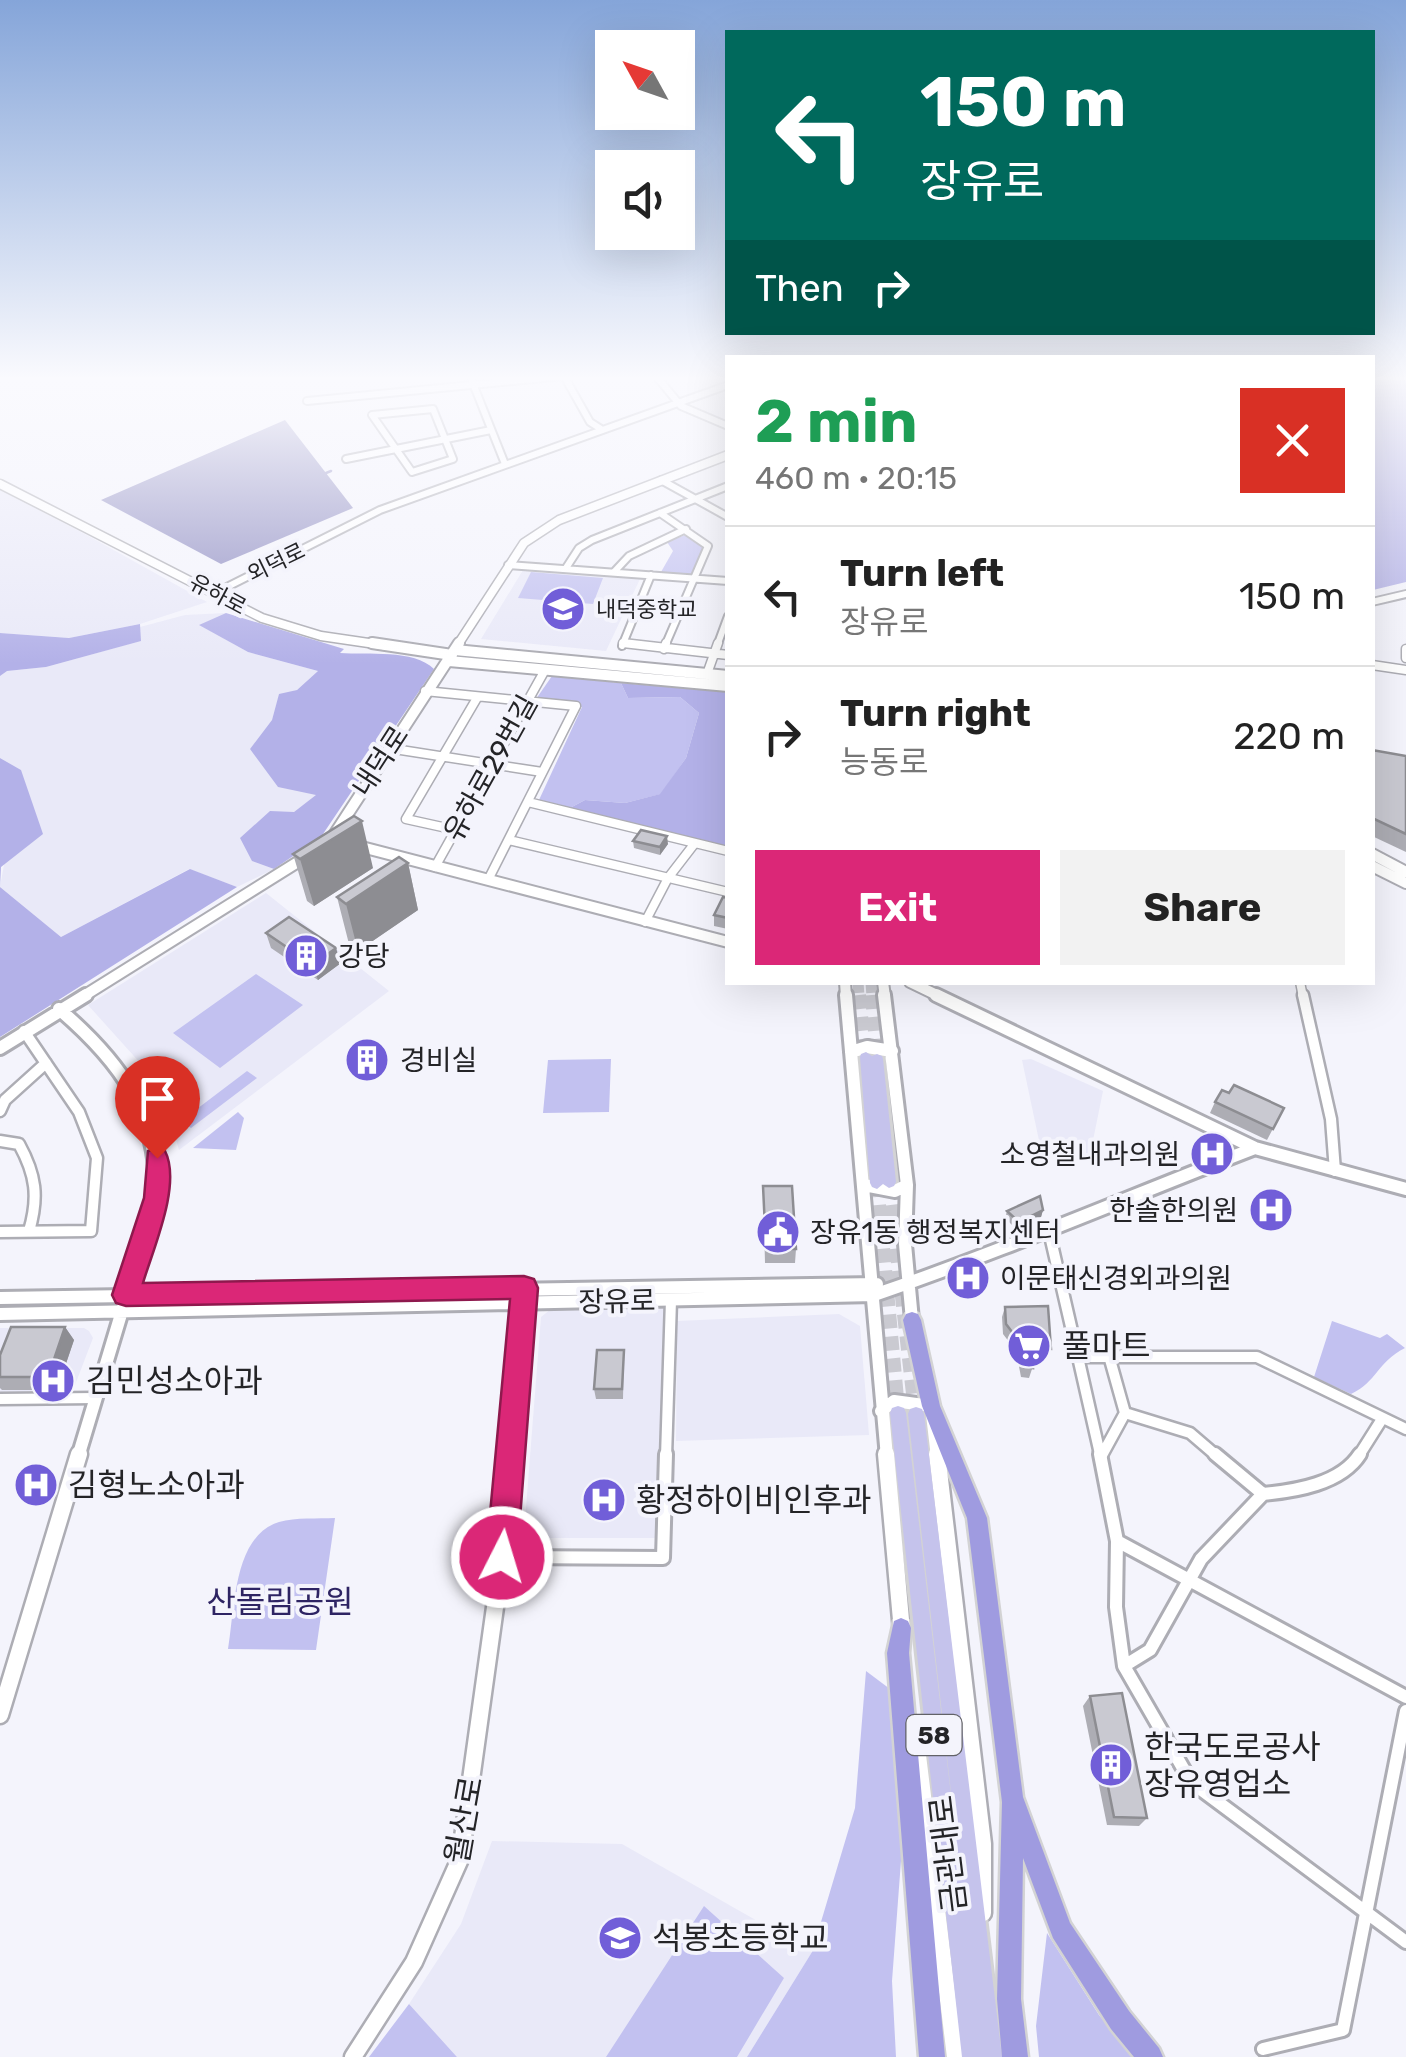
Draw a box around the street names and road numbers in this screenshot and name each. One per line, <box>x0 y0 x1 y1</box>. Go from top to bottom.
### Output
street label: 외덕로 <box>243 537 309 588</box>
street label: 유하로 <box>185 568 251 621</box>
street label: 유하로29번길 <box>437 689 544 847</box>
street label: 내덕로 <box>346 720 415 803</box>
street label: 장유로 <box>578 1284 656 1319</box>
road number: 58 <box>906 1715 962 1755</box>
street label: 월산로 <box>438 1773 490 1867</box>
street label: 금관대로 <box>922 1793 974 1915</box>

